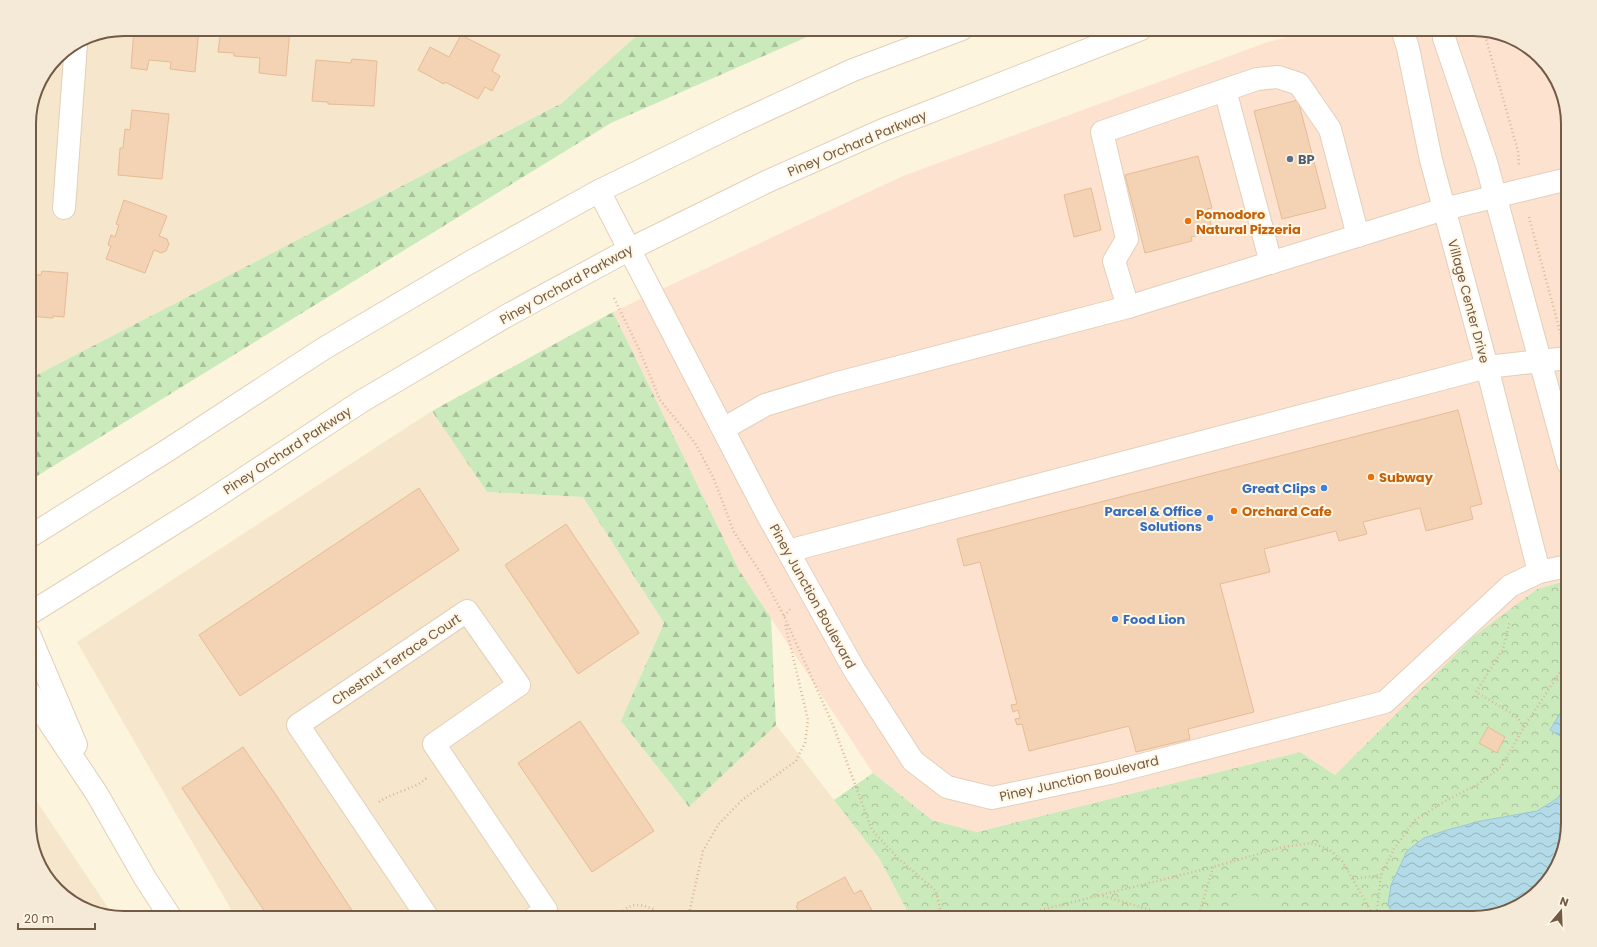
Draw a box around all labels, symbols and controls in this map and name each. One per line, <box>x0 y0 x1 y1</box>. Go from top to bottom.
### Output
street label: Piney Orchard Parkway <box>785 105 930 181</box>
place label: BP <box>1298 150 1315 169</box>
marker: BP <box>1285 154 1295 164</box>
place label: Pomodoro Natural Pizzeria <box>1196 205 1301 239</box>
marker: Pomodoro Natural Pizzeria <box>1183 216 1193 226</box>
street label: Village Center Drive <box>1443 237 1494 365</box>
street label: Piney Orchard Parkway <box>496 240 637 329</box>
street label: Piney Orchard Parkway <box>219 401 356 499</box>
place label: Subway <box>1379 468 1434 487</box>
marker: Subway <box>1366 472 1376 482</box>
place label: Great Clips <box>1242 479 1316 498</box>
marker: Great Clips <box>1319 483 1329 493</box>
place label: Parcel & Office Solutions <box>1105 502 1202 536</box>
place label: Orchard Cafe <box>1242 502 1332 521</box>
marker: Orchard Cafe <box>1229 506 1239 516</box>
marker: Parcel & Office Solutions <box>1205 513 1215 523</box>
street label: Piney Junction Boulevard <box>765 520 860 672</box>
street label: Chestnut Terrace Court <box>328 609 465 710</box>
place label: Food Lion <box>1123 610 1186 629</box>
marker: Food Lion <box>1110 614 1120 624</box>
street label: Piney Junction Boulevard <box>998 751 1161 806</box>
north arrow <box>1541 891 1581 931</box>
text: N <box>1558 893 1571 910</box>
scale bar <box>18 905 95 931</box>
text: 20 m <box>24 910 54 927</box>

